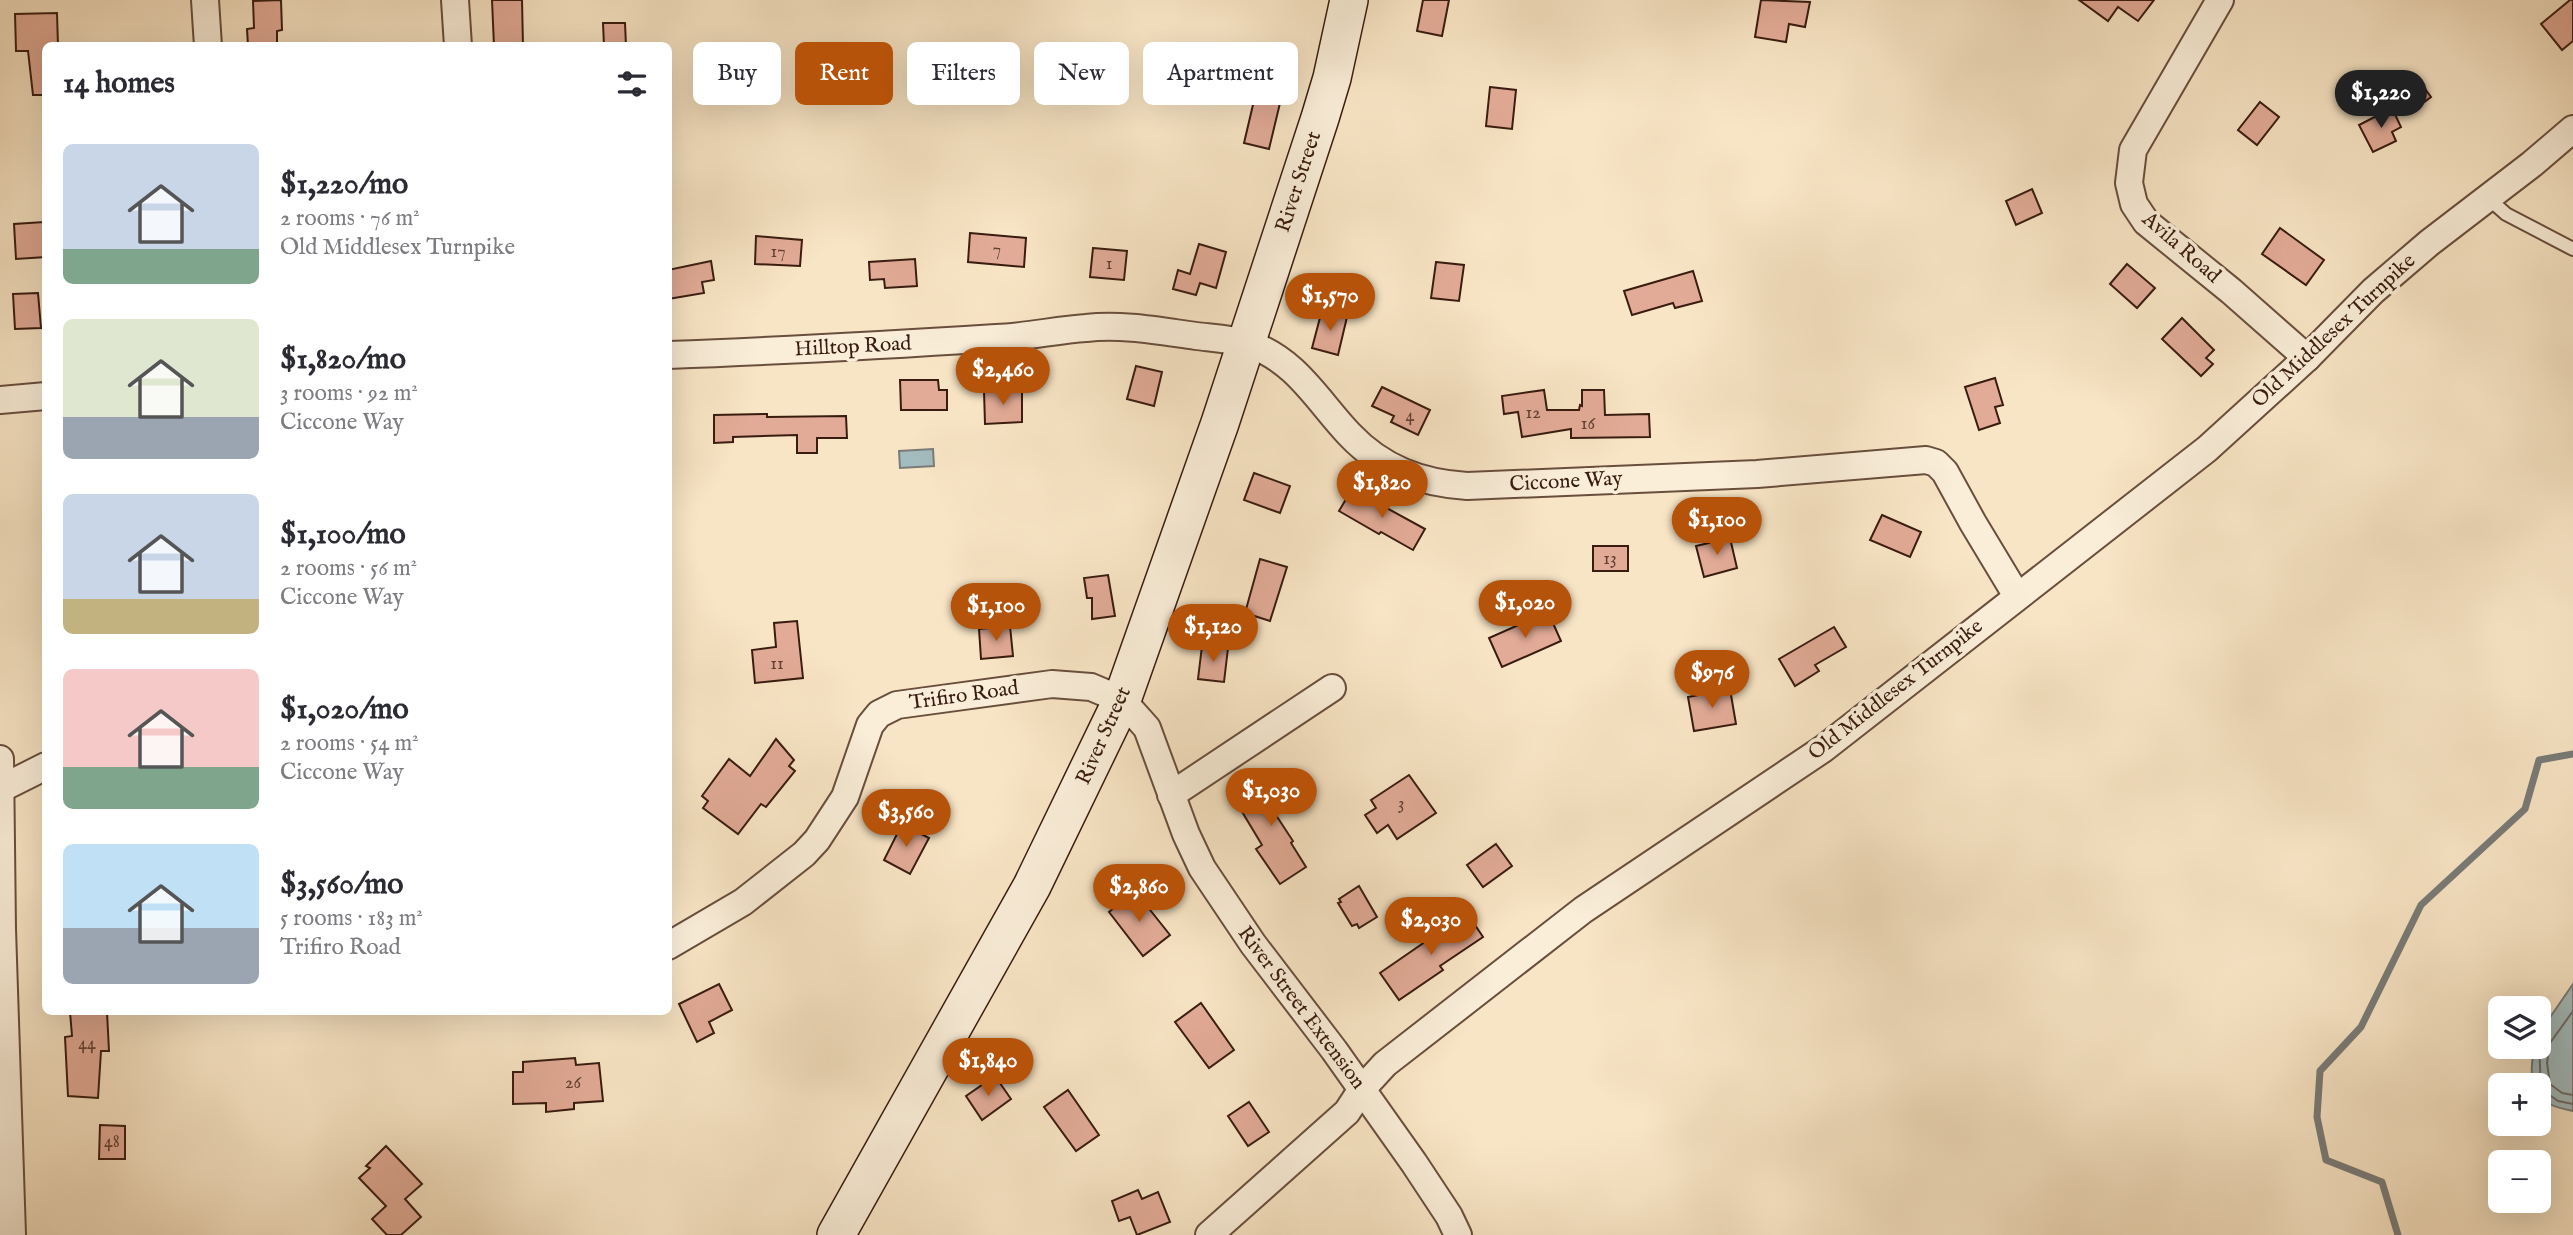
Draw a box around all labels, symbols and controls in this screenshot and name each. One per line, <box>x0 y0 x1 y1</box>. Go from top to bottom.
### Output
chip: Buy <box>693 42 781 105</box>
chip: Rent <box>795 42 893 105</box>
chip: Filters <box>907 42 1020 105</box>
chip: New <box>1034 42 1129 105</box>
chip: Apartment <box>1143 42 1298 105</box>
text: 14 homes <box>63 65 175 103</box>
icon: filters <box>613 65 651 103</box>
pin: $1,220 <box>2324 71 2438 130</box>
text: $1,220 <box>2351 78 2411 107</box>
street label: River Street <box>1270 128 1328 236</box>
text: $1,220/mo <box>280 166 408 204</box>
icon: home <box>119 172 203 256</box>
text: 2 rooms · 76 m² <box>280 204 420 233</box>
street label: Avila Road <box>2135 206 2227 290</box>
text: Old Middlesex Turnpike <box>280 233 515 262</box>
house number: 7 <box>993 239 1001 262</box>
house number: 17 <box>770 241 786 264</box>
street label: Old Middlesex Turnpike <box>2246 248 2422 414</box>
house number: 1 <box>1106 253 1112 276</box>
pin: $1,570 <box>1273 274 1387 333</box>
text: $1,570 <box>1301 281 1359 310</box>
street label: Hilltop Road <box>794 330 913 364</box>
text: $1,820/mo <box>280 341 406 379</box>
icon: home <box>119 347 203 431</box>
pin: $2,460 <box>946 348 1060 407</box>
text: $2,460 <box>972 355 1034 384</box>
text: 3 rooms · 92 m² <box>280 379 418 408</box>
house number: 12 <box>1525 402 1541 425</box>
house number: 4 <box>1406 405 1415 428</box>
text: Ciccone Way <box>280 408 404 437</box>
house number: 16 <box>1581 413 1596 436</box>
pin: $1,820 <box>1325 461 1439 520</box>
street label: Ciccone Way <box>1509 466 1624 498</box>
text: $1,820 <box>1353 468 1411 497</box>
pin: $1,100 <box>1660 498 1774 557</box>
text: $1,100 <box>1688 505 1746 534</box>
text: $1,100/mo <box>280 516 406 554</box>
icon: home <box>119 522 203 606</box>
house number: 13 <box>1603 548 1617 571</box>
text: 2 rooms · 56 m² <box>280 554 417 583</box>
pin: $1,020 <box>1468 580 1582 640</box>
text: Ciccone Way <box>280 583 404 612</box>
pin: $1,100 <box>939 584 1053 643</box>
text: $1,020 <box>1495 588 1555 617</box>
text: $1,100 <box>967 591 1025 620</box>
pin: $1,120 <box>1156 604 1270 664</box>
text: $1,120 <box>1184 612 1242 641</box>
street label: Old Middlesex Turnpike <box>1803 613 1989 767</box>
pin: $976 <box>1671 650 1753 710</box>
house number: 11 <box>770 653 784 676</box>
text: $976 <box>1690 658 1734 687</box>
street label: Trifiro Road <box>907 675 1021 717</box>
street label: River Street <box>1070 683 1138 789</box>
text: $1,020/mo <box>280 691 409 729</box>
icon: home <box>119 697 203 781</box>
text: 2 rooms · 54 m² <box>280 729 419 758</box>
text: Ciccone Way <box>280 758 404 787</box>
pin: $1,030 <box>1214 768 1328 828</box>
text: $1,030 <box>1242 776 1300 805</box>
pin: $3,560 <box>849 790 963 849</box>
house number: 3 <box>1398 793 1404 816</box>
text: $3,560 <box>878 797 934 826</box>
pin: $2,860 <box>1082 864 1196 924</box>
text: $3,560/mo <box>280 866 403 904</box>
icon: home <box>119 872 203 956</box>
text: $2,860 <box>1109 872 1169 901</box>
pin: $2,030 <box>1374 898 1488 957</box>
text: 5 rooms · 183 m² <box>280 904 423 933</box>
text: $2,030 <box>1401 905 1461 934</box>
street label: River Street Extension <box>1231 921 1371 1095</box>
text: Trifiro Road <box>280 933 401 962</box>
map controls <box>2488 996 2551 1213</box>
button: layers <box>2488 996 2551 1059</box>
house number: 44 <box>78 1033 96 1056</box>
pin: $1,840 <box>931 1038 1045 1098</box>
text: $1,840 <box>958 1046 1018 1075</box>
house number: 26 <box>565 1072 581 1095</box>
button: + <box>2488 1073 2551 1136</box>
house number: 48 <box>104 1131 120 1154</box>
button: − <box>2488 1150 2551 1213</box>

